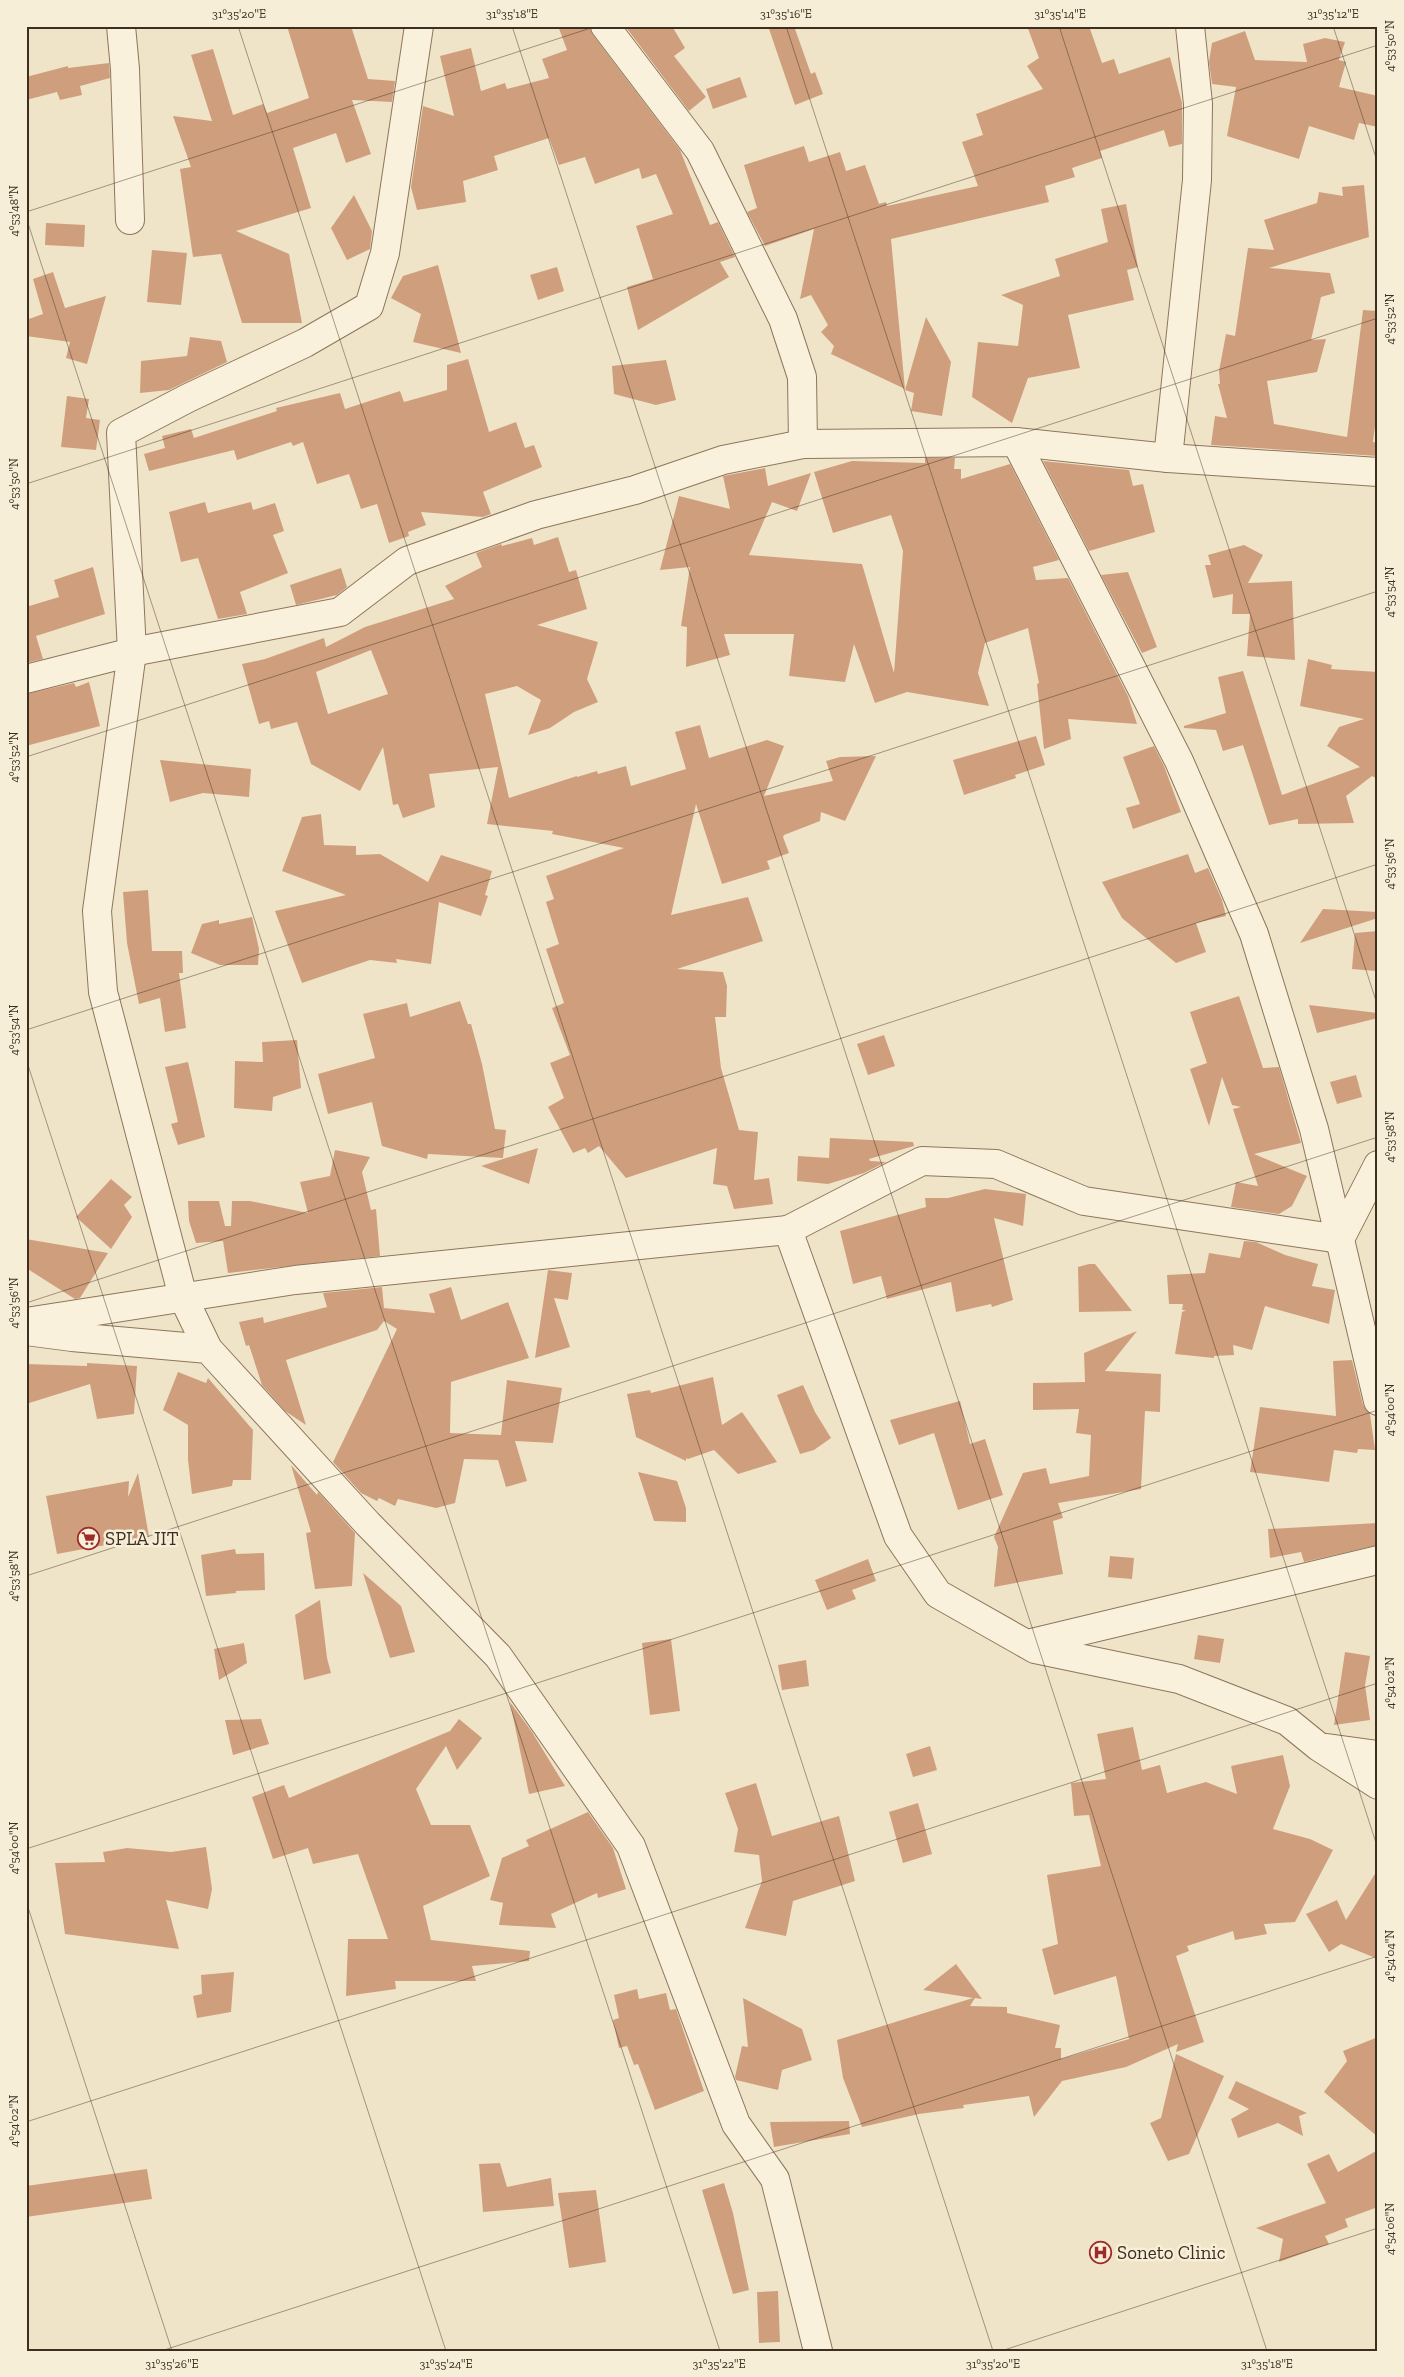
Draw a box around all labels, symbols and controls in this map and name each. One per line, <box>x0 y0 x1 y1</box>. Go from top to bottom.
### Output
text: 31°35'20"E <box>212 7 266 21</box>
text: 31°35'18"E <box>486 7 538 21</box>
text: 31°35'16"E <box>760 7 812 21</box>
text: 31°35'14"E <box>1034 7 1086 21</box>
text: 31°35'12"E <box>1307 7 1359 21</box>
text: 4°53'50"N <box>1383 20 1397 72</box>
text: 4°53'48"N <box>7 185 21 237</box>
text: 4°53'52"N <box>1383 293 1397 344</box>
text: 4°53'50"N <box>7 458 21 510</box>
text: 4°53'54"N <box>1383 566 1397 617</box>
text: 4°53'52"N <box>7 731 21 782</box>
text: 4°53'56"N <box>1383 838 1397 890</box>
text: 4°53'54"N <box>7 1004 21 1055</box>
text: 4°53'58"N <box>1383 1111 1397 1163</box>
text: 4°53'56"N <box>7 1277 21 1329</box>
text: 4°54'00"N <box>1383 1383 1397 1436</box>
supermarket icon: SPLA JIT <box>77 1526 101 1550</box>
place label: SPLA JIT <box>105 1527 179 1550</box>
text: 4°53'58"N <box>7 1550 21 1602</box>
text: 4°54'02"N <box>1383 1657 1397 1709</box>
text: 4°54'00"N <box>7 1821 21 1874</box>
text: 4°54'04"N <box>1383 1930 1397 1982</box>
text: 4°54'02"N <box>7 2095 21 2147</box>
text: 4°54'06"N <box>1383 2203 1397 2255</box>
hospital icon: Soneto Clinic <box>1089 2240 1113 2264</box>
place label: Soneto Clinic <box>1117 2241 1226 2264</box>
text: 31°35'26"E <box>145 2357 199 2371</box>
text: 31°35'24"E <box>419 2357 473 2371</box>
text: 31°35'22"E <box>692 2357 746 2371</box>
text: 31°35'20"E <box>966 2357 1020 2371</box>
text: 31°35'18"E <box>1241 2357 1293 2371</box>

